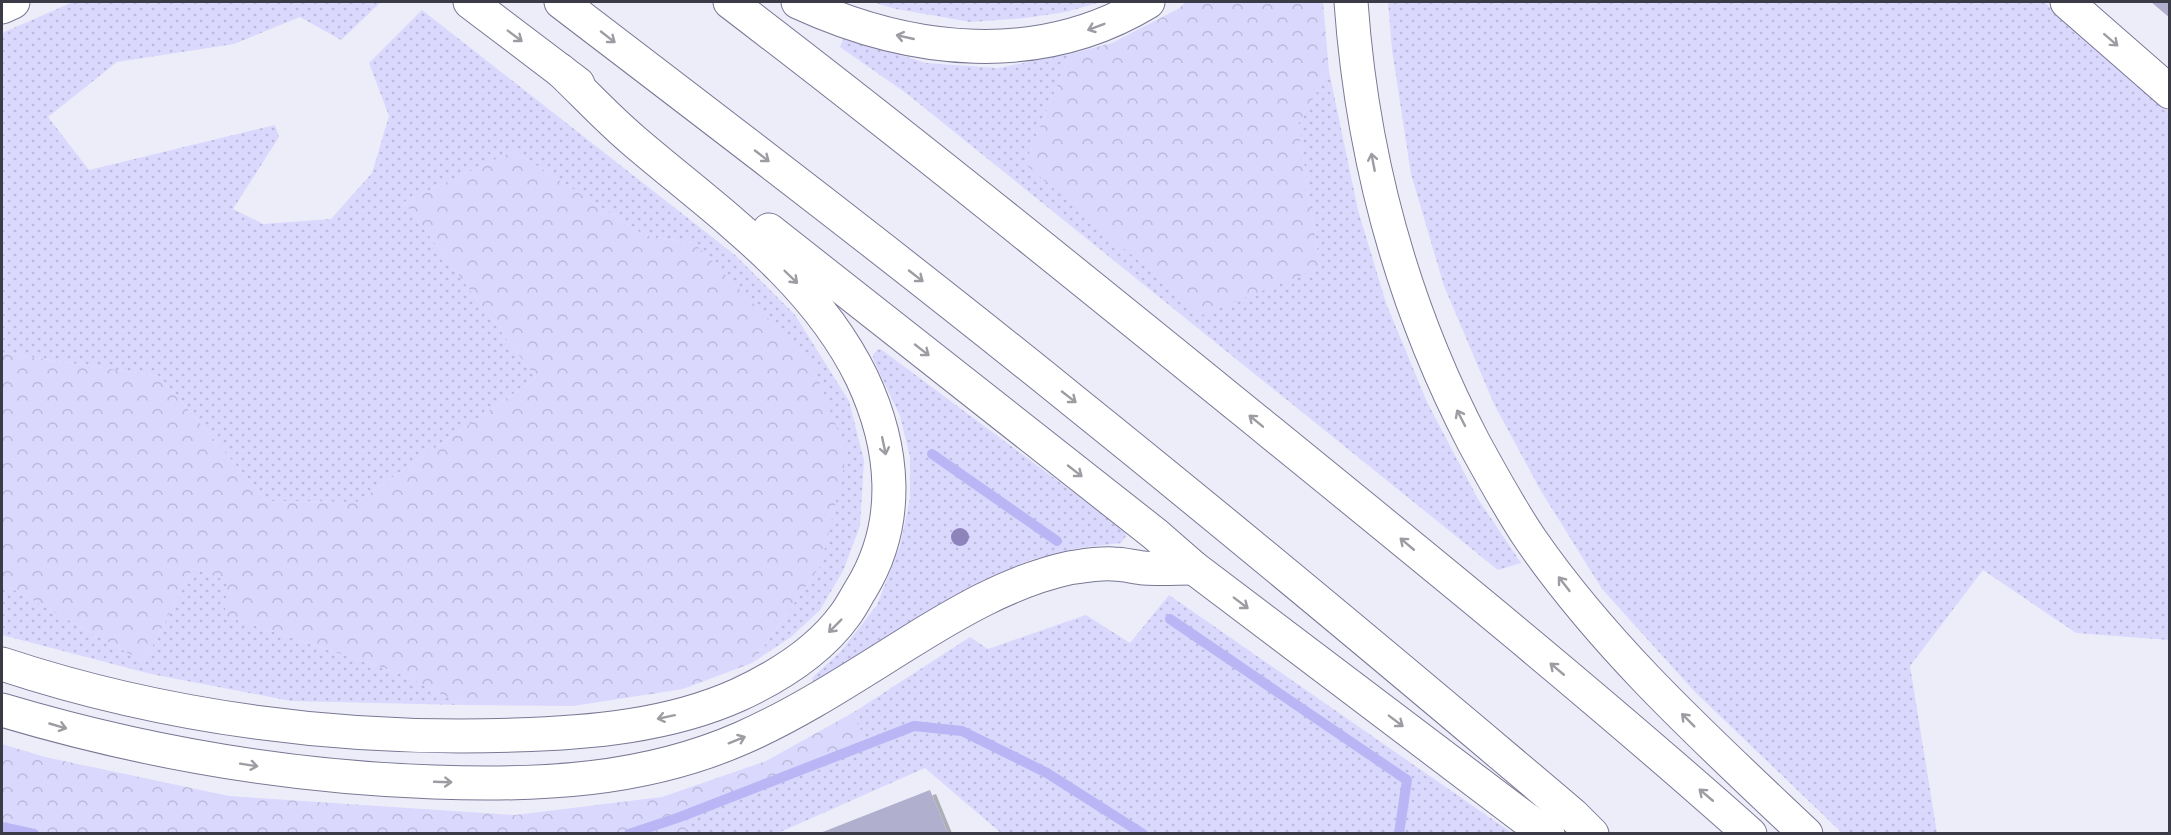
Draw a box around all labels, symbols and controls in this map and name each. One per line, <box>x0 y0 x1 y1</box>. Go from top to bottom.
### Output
one-way arrow <box>1087 23 1106 34</box>
one-way arrow <box>507 29 523 42</box>
one-way arrow <box>895 30 914 42</box>
one-way arrow <box>599 31 615 44</box>
one-way arrow <box>2103 33 2118 47</box>
one-way arrow <box>754 150 770 163</box>
one-way arrow <box>1367 153 1378 173</box>
one-way arrow <box>908 269 924 282</box>
one-way arrow <box>784 270 799 284</box>
one-way arrow <box>914 343 930 356</box>
one-way arrow <box>1061 390 1076 404</box>
one-way arrow <box>1455 410 1467 428</box>
one-way arrow <box>1248 414 1264 427</box>
one-way arrow <box>879 435 890 455</box>
one-way arrow <box>1067 464 1083 477</box>
one-way arrow <box>1400 537 1415 551</box>
one-way arrow <box>1558 576 1571 592</box>
one-way arrow <box>1233 597 1249 610</box>
one-way arrow <box>828 619 842 634</box>
one-way arrow <box>1549 662 1565 675</box>
one-way arrow <box>657 712 676 723</box>
one-way arrow <box>1681 713 1696 728</box>
one-way arrow <box>1388 715 1404 728</box>
one-way arrow <box>48 721 67 732</box>
one-way arrow <box>727 734 746 745</box>
one-way arrow <box>238 760 258 771</box>
one-way arrow <box>432 777 452 788</box>
one-way arrow <box>1699 788 1714 802</box>

